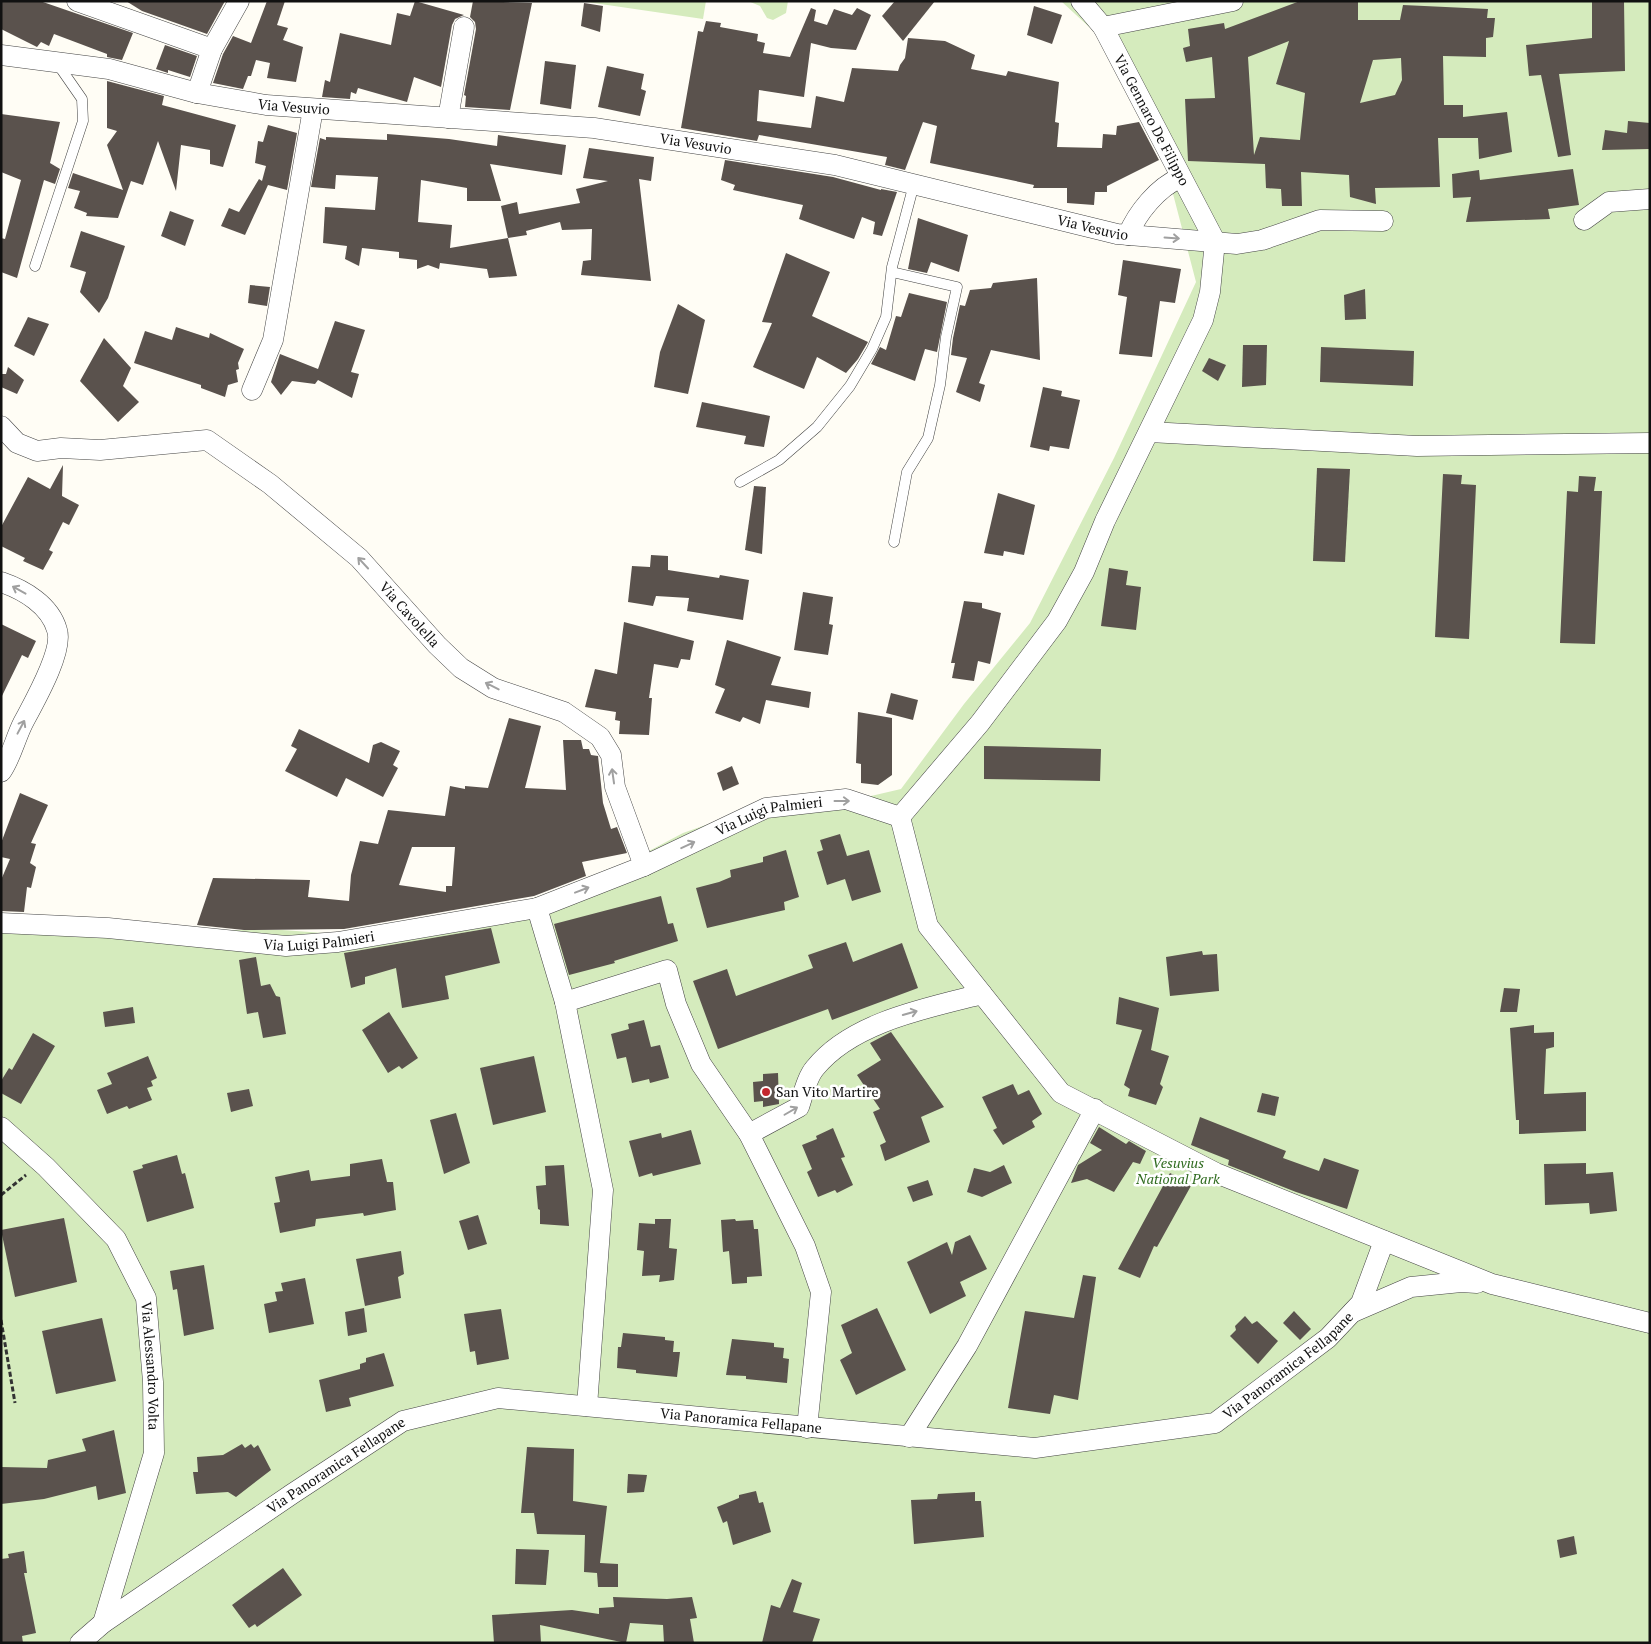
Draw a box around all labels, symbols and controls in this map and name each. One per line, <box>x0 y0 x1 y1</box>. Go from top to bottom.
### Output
street label: Via Gennaro De Filippo <box>1110 51 1194 189</box>
street label: Via Vesuvio <box>256 94 331 118</box>
street label: Via Vesuvio <box>659 128 733 158</box>
street label: Via Vesuvio <box>1055 210 1129 244</box>
one-way arrow <box>1163 233 1179 243</box>
one-way arrow <box>357 556 369 569</box>
street label: Via Cavolella <box>376 577 444 651</box>
one-way arrow <box>12 585 27 595</box>
one-way arrow <box>485 681 500 690</box>
one-way arrow <box>16 721 26 735</box>
one-way arrow <box>608 768 618 784</box>
street label: Via Luigi Palmieri <box>712 792 823 840</box>
one-way arrow <box>834 796 850 806</box>
one-way arrow <box>681 840 696 850</box>
one-way arrow <box>574 885 589 894</box>
street label: Via Luigi Palmieri <box>262 926 376 955</box>
one-way arrow <box>902 1008 918 1017</box>
place label: San Vito Martire <box>776 1082 878 1101</box>
marker: San Vito Martire <box>760 1086 772 1098</box>
one-way arrow <box>784 1105 798 1115</box>
park label: Vesuvius National Park <box>1135 1153 1220 1188</box>
street label: Via Alessandro Volta <box>137 1301 164 1430</box>
street label: Via Panoramica Fellapane <box>1219 1307 1357 1423</box>
street label: Via Panoramica Fellapane <box>659 1403 823 1437</box>
street label: Via Panoramica Fellapane <box>263 1412 409 1517</box>

